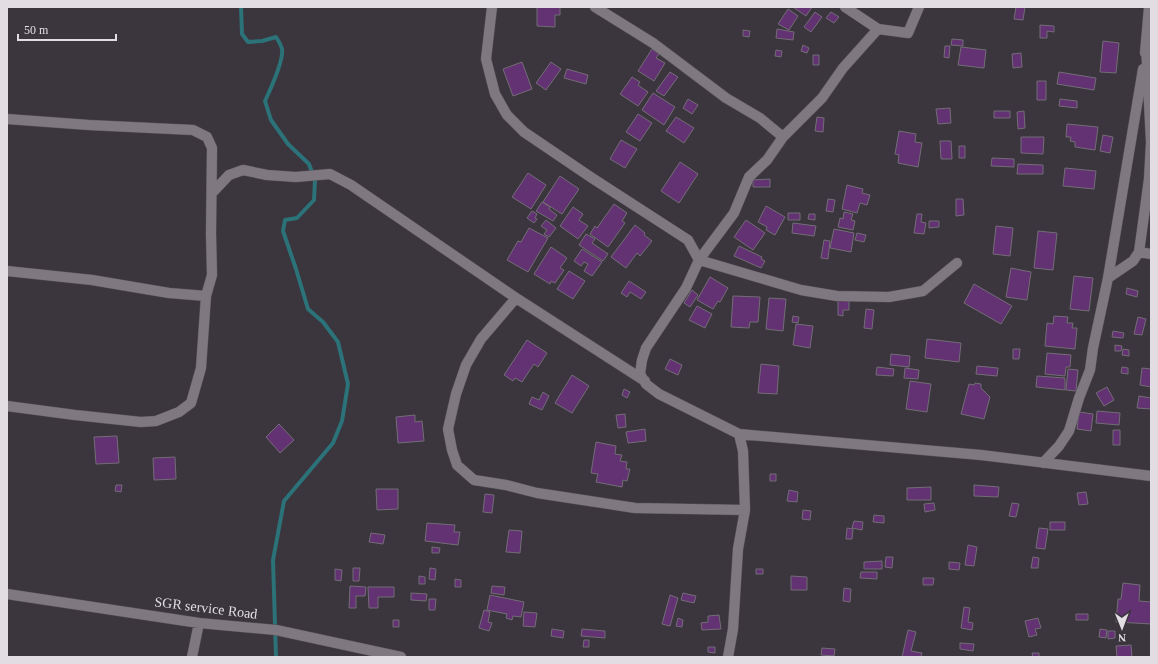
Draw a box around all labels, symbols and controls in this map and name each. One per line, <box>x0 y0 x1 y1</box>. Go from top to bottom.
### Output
scale bar <box>18 16 116 42</box>
text: 50 m <box>24 23 49 37</box>
street label: SGR service Road <box>154 594 258 622</box>
north arrow <box>1102 608 1142 648</box>
text: N <box>1118 632 1126 644</box>

